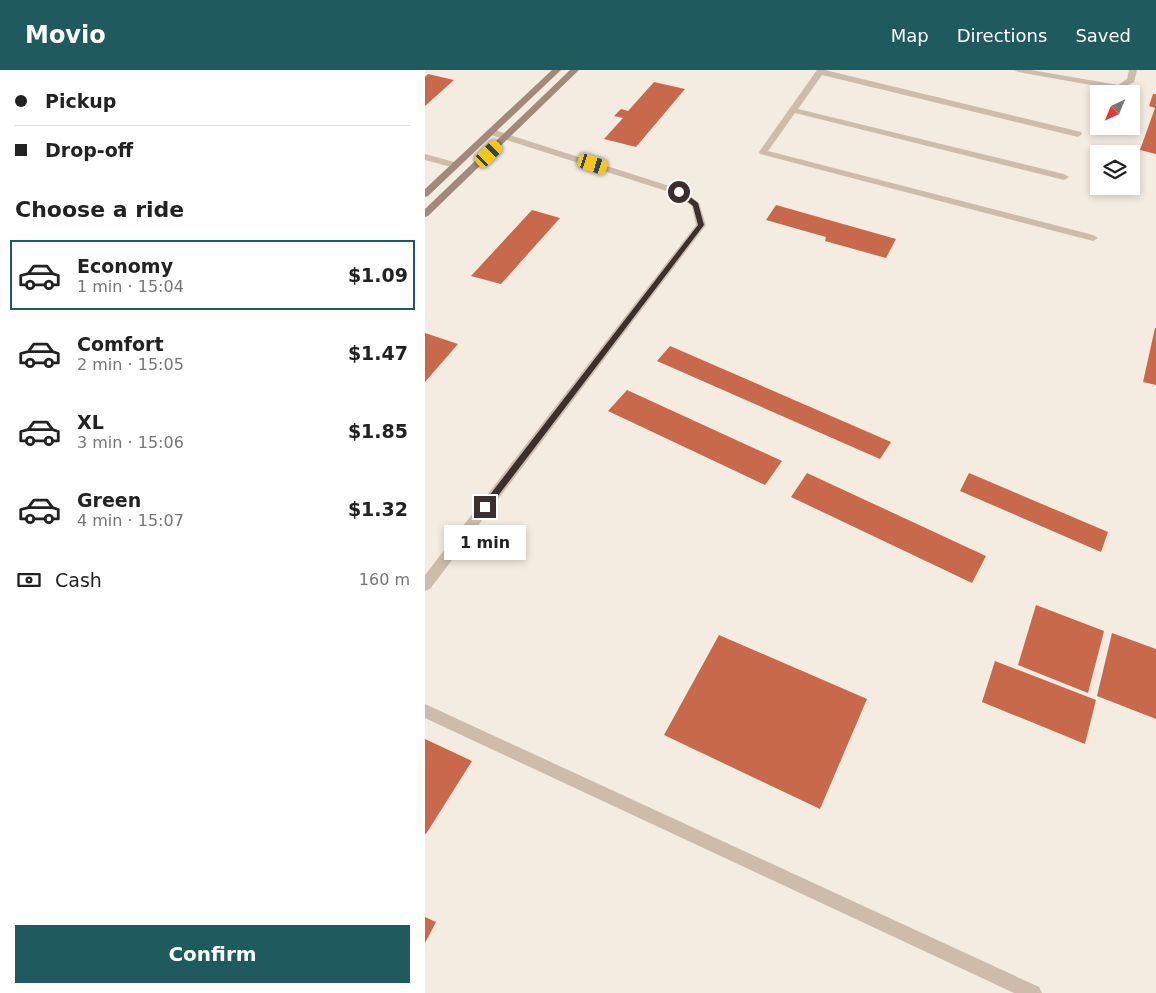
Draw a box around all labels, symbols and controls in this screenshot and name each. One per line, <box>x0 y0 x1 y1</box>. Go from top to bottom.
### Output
text: Movio <box>25 21 106 49</box>
text: Map <box>891 25 929 46</box>
text: Directions <box>957 25 1047 46</box>
text: Saved <box>1075 25 1131 46</box>
north arrow <box>1090 85 1140 135</box>
map controls <box>1090 85 1140 195</box>
text: Pickup <box>45 90 116 112</box>
car <box>473 138 504 170</box>
text: Drop-off <box>45 139 133 161</box>
button: layers <box>1090 145 1140 195</box>
car <box>576 152 609 176</box>
route start <box>668 181 690 203</box>
text: Choose a ride <box>15 197 184 222</box>
icon: car <box>17 253 62 298</box>
text: Economy <box>77 255 173 277</box>
text: $1.09 <box>348 264 408 286</box>
text: 1 min · 15:04 <box>77 277 184 296</box>
icon: car <box>17 331 62 376</box>
text: Comfort <box>77 333 164 355</box>
text: $1.47 <box>348 342 408 364</box>
text: 2 min · 15:05 <box>77 355 184 374</box>
icon: car <box>17 409 62 454</box>
text: XL <box>77 411 104 433</box>
text: $1.85 <box>348 420 408 442</box>
text: 3 min · 15:06 <box>77 433 184 452</box>
icon: car <box>17 487 62 532</box>
text: Green <box>77 489 141 511</box>
route end <box>474 496 496 518</box>
text: $1.32 <box>348 498 408 520</box>
text: 4 min · 15:07 <box>77 511 184 530</box>
callout: 1 min <box>444 524 526 560</box>
text: 1 min <box>460 533 510 552</box>
icon: cash <box>15 566 43 594</box>
text: Cash <box>55 569 102 591</box>
text: 160 m <box>359 570 410 589</box>
button: Confirm <box>15 925 410 983</box>

